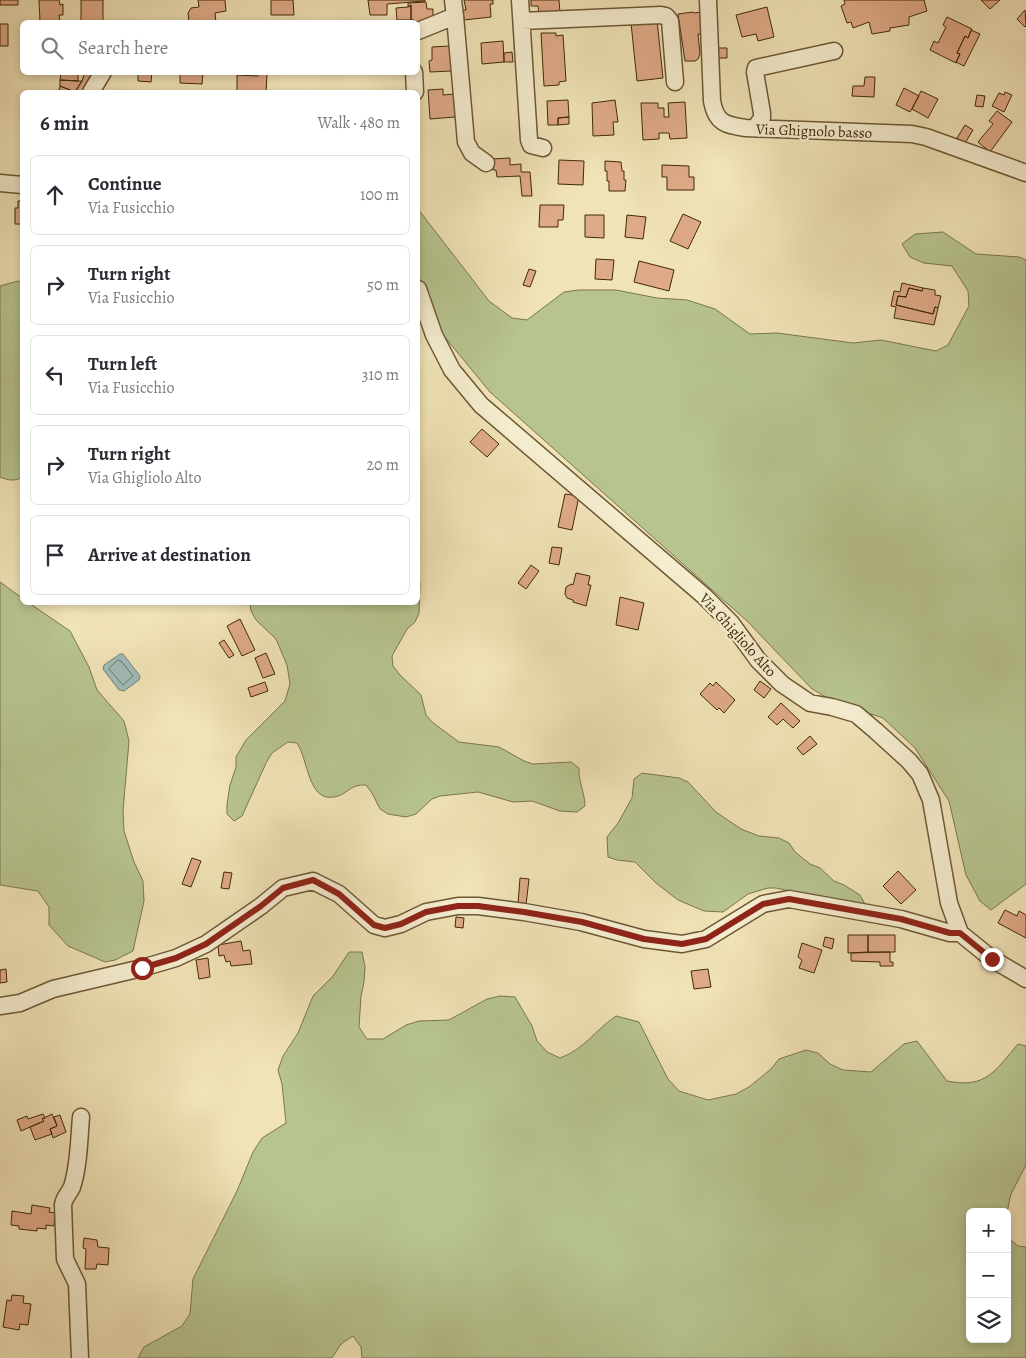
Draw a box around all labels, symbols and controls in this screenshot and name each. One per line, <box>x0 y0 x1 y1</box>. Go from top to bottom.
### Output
search box <box>20 20 420 75</box>
icon: search <box>38 34 66 62</box>
text: Search here <box>78 35 168 61</box>
text: 6 min <box>40 109 89 137</box>
text: Walk · 480 m <box>318 112 400 134</box>
street label: Via Ghignolo basso <box>755 119 872 143</box>
text: Continue <box>88 171 162 197</box>
icon: ahead <box>41 181 69 209</box>
text: 100 m <box>360 184 399 206</box>
text: Via Fusicchio <box>88 197 174 219</box>
text: Turn right <box>88 261 170 287</box>
icon: right <box>41 271 69 299</box>
text: 50 m <box>367 274 399 296</box>
text: Via Fusicchio <box>88 287 174 309</box>
text: Turn left <box>88 351 157 377</box>
icon: left <box>41 361 69 389</box>
text: 310 m <box>362 364 399 386</box>
text: Via Fusicchio <box>88 377 174 399</box>
text: Turn right <box>88 441 170 467</box>
icon: right <box>41 451 69 479</box>
text: 20 m <box>366 454 399 476</box>
text: Via Ghigliolo Alto <box>88 467 201 489</box>
icon: arrive <box>41 541 69 569</box>
text: Arrive at destination <box>88 542 251 568</box>
street label: Via Ghigliolo Alto <box>694 588 781 681</box>
route end <box>981 948 1004 971</box>
route start <box>131 957 154 980</box>
map controls <box>966 1208 1011 1343</box>
button: + <box>966 1208 1011 1253</box>
button: − <box>966 1253 1011 1298</box>
button: layers <box>966 1298 1011 1343</box>

